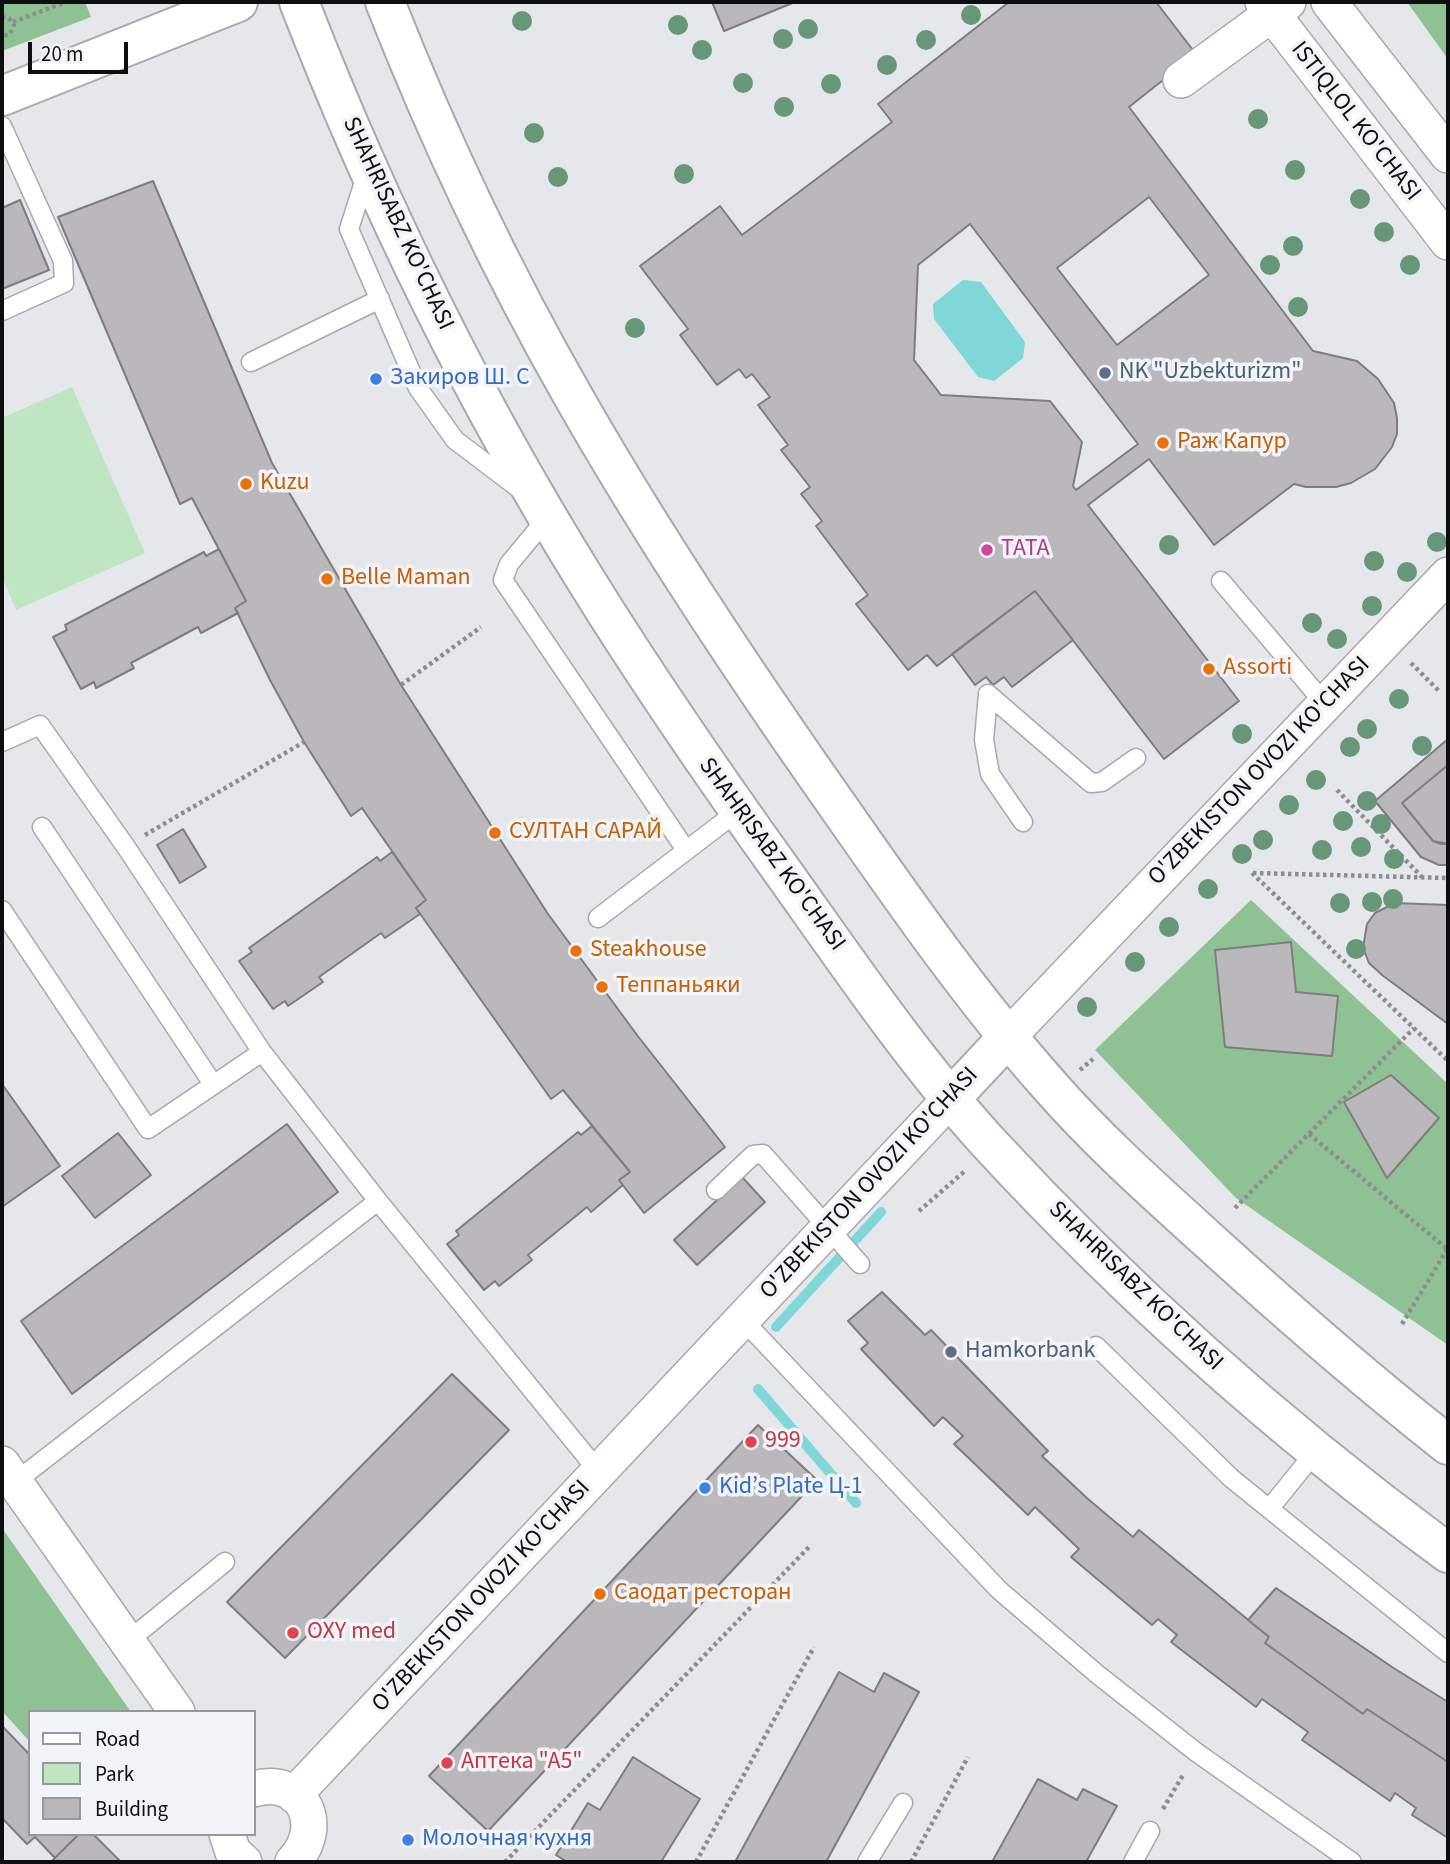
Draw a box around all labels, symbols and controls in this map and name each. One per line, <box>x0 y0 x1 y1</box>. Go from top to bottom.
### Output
scale bar <box>32 28 131 72</box>
street label: ISTIQLOL KO'CHASI <box>1284 37 1426 207</box>
text: 20 m <box>41 39 83 69</box>
street label: SHAHRISABZ KO'CHASI <box>335 113 459 335</box>
place label: NK "Uzbekturizm" <box>1119 359 1301 387</box>
place label: Закиров Ш. С <box>390 365 530 393</box>
marker: NK "Uzbekturizm" <box>1097 365 1113 381</box>
marker: Закиров Ш. С <box>368 371 384 387</box>
place label: Раж Капур <box>1177 429 1287 457</box>
marker: Раж Капур <box>1155 435 1171 451</box>
place label: Kuzu <box>260 470 310 498</box>
marker: Kuzu <box>238 476 254 492</box>
place label: ТАТА <box>1001 536 1050 564</box>
marker: ТАТА <box>979 542 995 558</box>
place label: Belle Maman <box>341 565 471 593</box>
marker: Belle Maman <box>319 571 335 587</box>
street label: O'ZBEKISTON OVOZI KO'CHASI <box>1143 652 1377 892</box>
place label: Assorti <box>1223 655 1292 683</box>
marker: Assorti <box>1201 661 1217 677</box>
street label: SHAHRISABZ KO'CHASI <box>691 753 851 957</box>
place label: СУЛТАН САРАЙ <box>509 819 662 847</box>
marker: СУЛТАН САРАЙ <box>487 825 503 841</box>
place label: Steakhouse <box>590 937 707 965</box>
marker: Steakhouse <box>568 943 584 959</box>
place label: Теппаньяки <box>616 973 741 1001</box>
marker: Теппаньяки <box>594 979 610 995</box>
street label: O'ZBEKISTON OVOZI KO'CHASI <box>755 1062 985 1306</box>
street label: SHAHRISABZ KO'CHASI <box>1042 1196 1228 1378</box>
place label: Hamkorbank <box>965 1338 1095 1366</box>
marker: Hamkorbank <box>943 1344 959 1360</box>
place label: 999 <box>765 1428 801 1456</box>
marker: 999 <box>743 1434 759 1450</box>
place label: Kid’s Plate Ц-1 <box>719 1474 863 1502</box>
street label: O'ZBEKISTON OVOZI KO'CHASI <box>367 1475 597 1719</box>
marker: Kid’s Plate Ц-1 <box>697 1480 713 1496</box>
place label: Саодат ресторан <box>614 1580 792 1608</box>
marker: Саодат ресторан <box>592 1586 608 1602</box>
place label: OXY med <box>307 1619 396 1647</box>
marker: OXY med <box>285 1625 301 1641</box>
legend <box>28 1710 256 1836</box>
text: Road <box>95 1724 140 1754</box>
place label: Аптека "А5" <box>461 1749 583 1777</box>
marker: Аптека "А5" <box>439 1755 455 1771</box>
text: Park <box>95 1759 134 1789</box>
text: Building <box>95 1794 168 1824</box>
place label: Молочная кухня <box>422 1826 592 1854</box>
marker: Молочная кухня <box>400 1832 416 1848</box>

